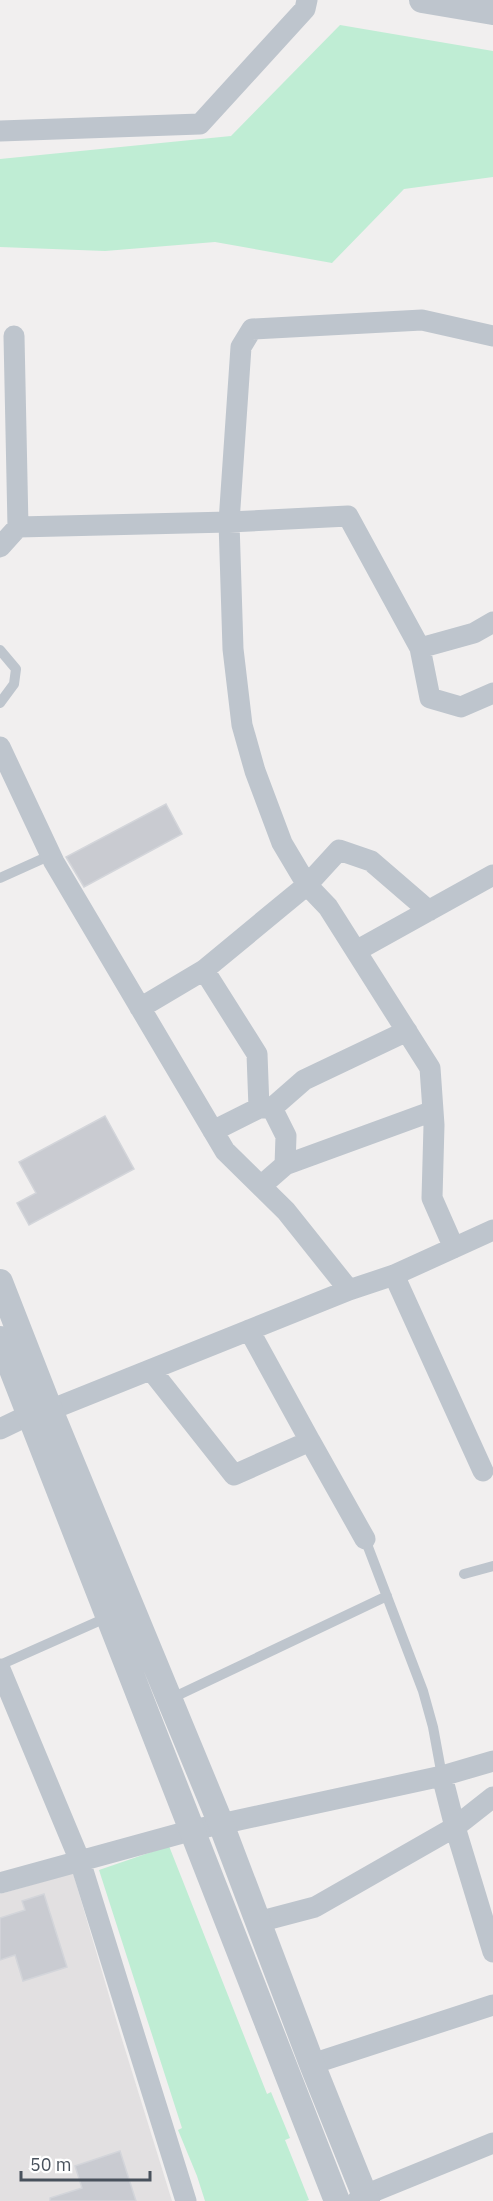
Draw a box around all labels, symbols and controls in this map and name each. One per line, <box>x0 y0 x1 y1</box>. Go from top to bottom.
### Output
scale bar <box>21 2144 150 2182</box>
text: 50 m <box>30 2153 72 2176</box>

